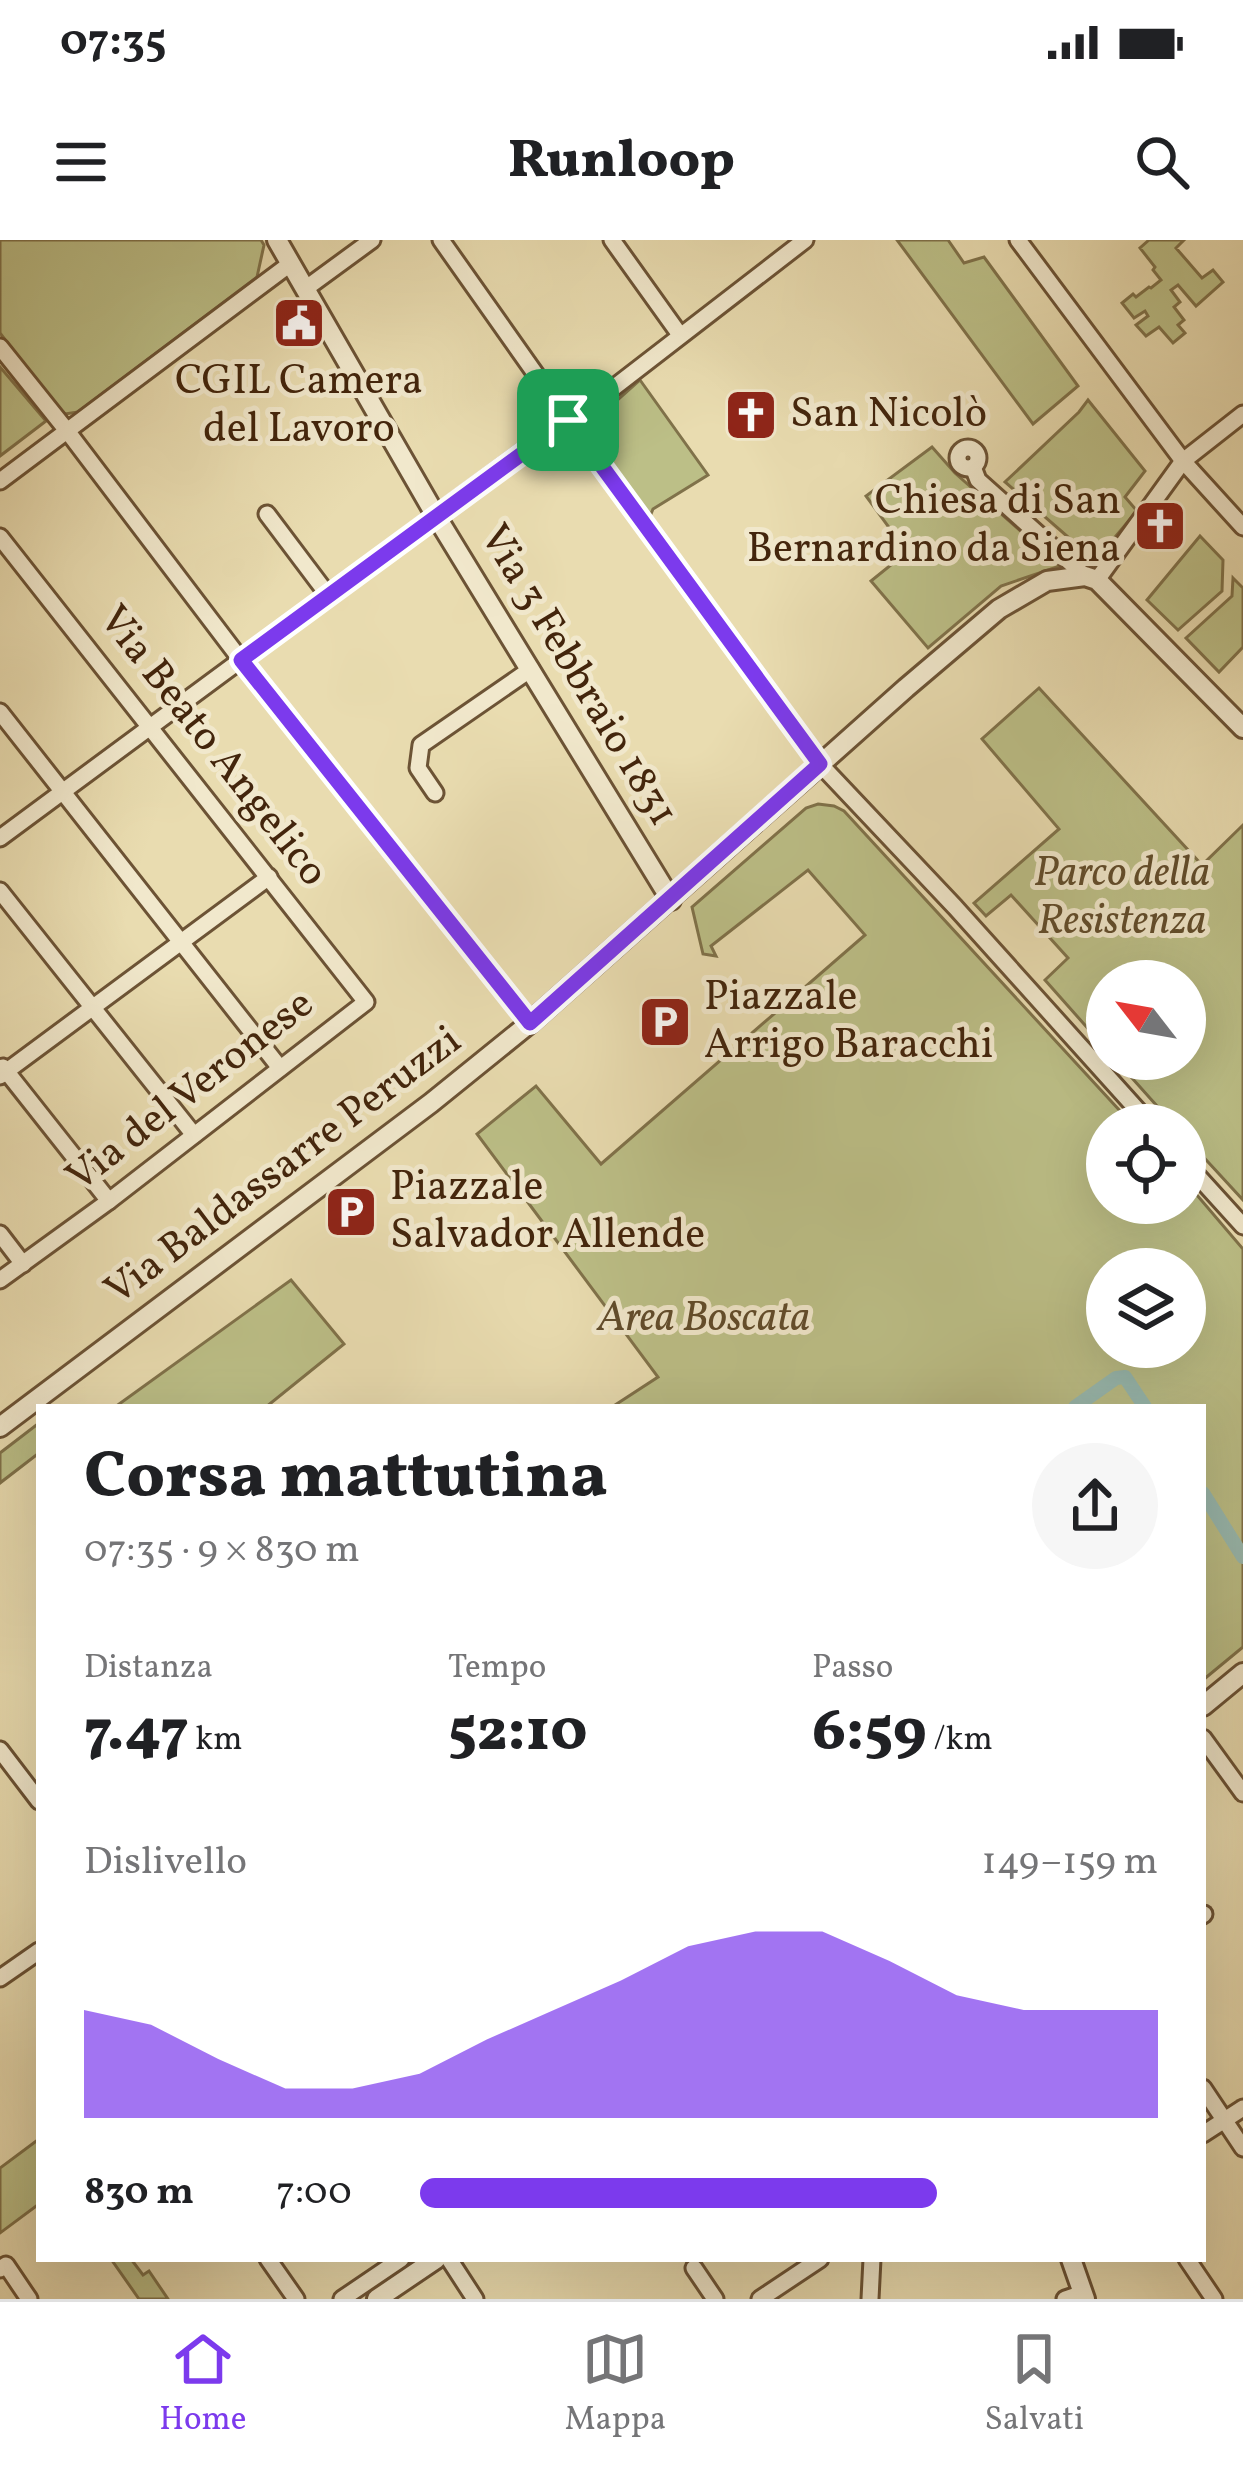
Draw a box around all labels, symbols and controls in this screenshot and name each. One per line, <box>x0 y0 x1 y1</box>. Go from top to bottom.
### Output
text: 07:35 <box>60 11 167 74</box>
text: Runloop <box>508 125 735 200</box>
icon: menu <box>48 129 114 195</box>
icon: search <box>1129 129 1195 195</box>
public building icon: CGIL Camera del Lavoro <box>271 295 327 351</box>
place label: CGIL Camera del Lavoro <box>175 353 423 460</box>
pin <box>517 369 619 471</box>
place label: San Nicolò <box>790 386 987 445</box>
icon: arrive <box>535 387 601 453</box>
church icon: San Nicolò <box>723 387 779 443</box>
place label: Chiesa di San Bernardino da Siena <box>747 473 1121 580</box>
church icon: Chiesa di San Bernardino da Siena <box>1132 498 1188 554</box>
street label: Via 3 Febbraio 1831 <box>463 514 691 838</box>
street label: Via Beato Angelico <box>83 594 341 900</box>
park label: Parco della Resistenza <box>1034 845 1210 952</box>
north arrow <box>1086 960 1206 1080</box>
map controls <box>1086 960 1206 1368</box>
place label: Piazzale Arrigo Baracchi <box>704 969 993 1076</box>
street label: Via del Veronese <box>55 977 327 1207</box>
parking icon: Piazzale Arrigo Baracchi <box>637 994 693 1050</box>
street label: Via Baldassarre Peruzzi <box>93 1013 475 1321</box>
button: locate <box>1086 1104 1206 1224</box>
place label: Piazzale Salvador Allende <box>390 1159 705 1266</box>
parking icon: Piazzale Salvador Allende <box>323 1184 379 1240</box>
button: layers <box>1086 1248 1206 1368</box>
park label: Area Boscata <box>596 1290 810 1349</box>
text: Corsa mattutina <box>84 1433 608 1525</box>
button: share <box>1032 1443 1158 1569</box>
text: 07:35 · 9 × 830 m <box>84 1524 360 1578</box>
text: Distanza <box>84 1646 213 1692</box>
text: Tempo <box>448 1646 546 1692</box>
text: Passo <box>812 1646 893 1692</box>
text: 7.47 <box>84 1692 189 1775</box>
text: 52:10 <box>448 1692 588 1775</box>
text: 6:59 <box>812 1692 927 1775</box>
text: km <box>189 1718 243 1764</box>
text: /km <box>927 1718 993 1764</box>
text: Dislivello <box>84 1836 247 1890</box>
text: 149–159 m <box>982 1836 1158 1890</box>
text: 830 m <box>84 2166 194 2220</box>
text: 7:00 <box>276 2166 352 2220</box>
tab: Home <box>159 2326 246 2444</box>
tab: Mappa <box>565 2326 666 2444</box>
tab: Salvati <box>984 2326 1084 2444</box>

